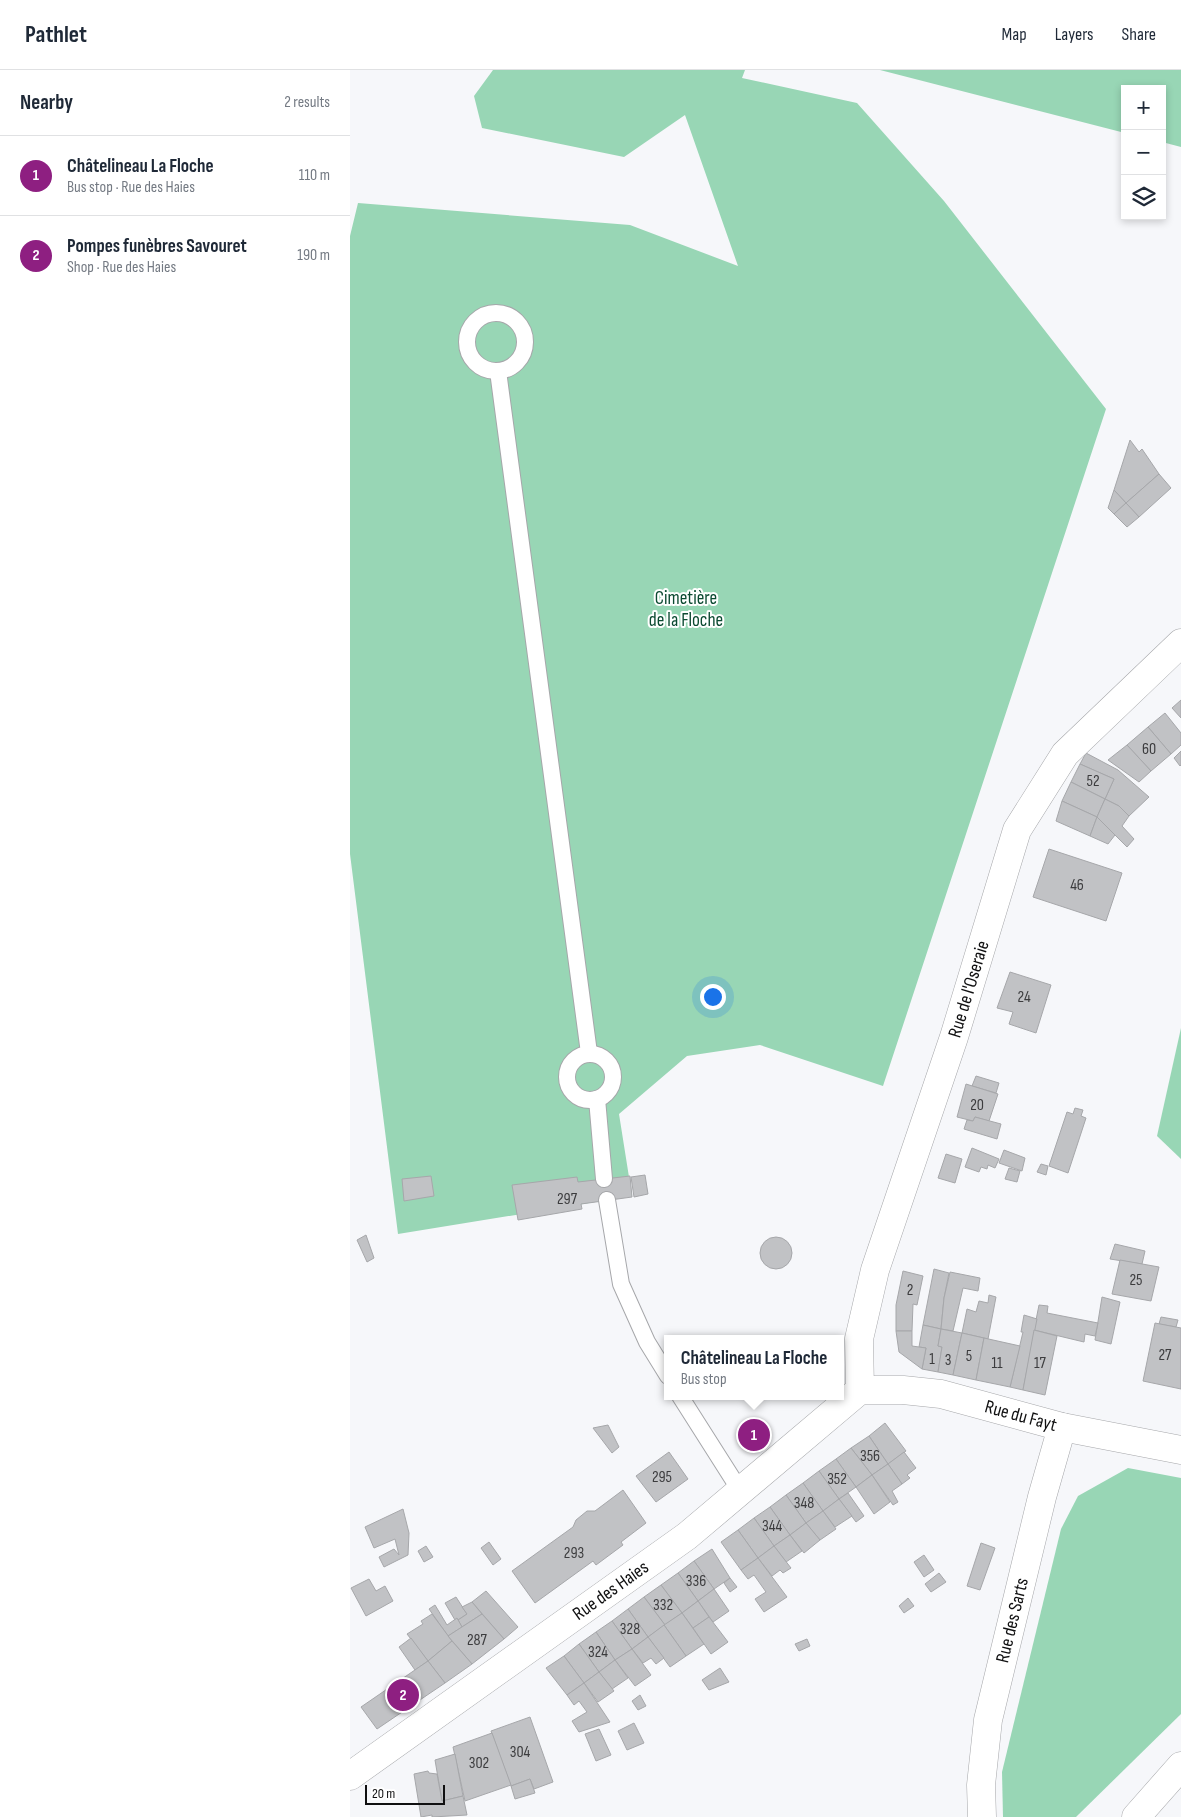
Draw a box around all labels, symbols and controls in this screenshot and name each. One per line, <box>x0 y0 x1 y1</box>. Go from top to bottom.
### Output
text: Pathlet <box>25 20 87 49</box>
text: Map <box>1002 24 1027 45</box>
text: Layers <box>1055 24 1094 45</box>
text: Share <box>1122 24 1156 45</box>
map controls <box>1121 85 1166 220</box>
button: + <box>1121 85 1166 130</box>
text: Nearby <box>20 90 73 115</box>
text: 2 results <box>284 93 330 112</box>
button: − <box>1121 130 1166 175</box>
text: Châtelineau La Floche <box>67 155 214 178</box>
text: 1 <box>33 166 39 185</box>
text: 110 m <box>299 166 330 185</box>
button: layers <box>1121 175 1166 220</box>
text: Bus stop · Rue des Haies <box>67 178 195 197</box>
text: Pompes funèbres Savouret <box>67 235 247 258</box>
text: 2 <box>32 246 40 265</box>
text: 190 m <box>297 246 330 265</box>
text: Shop · Rue des Haies <box>67 258 176 277</box>
park label: Cimetière de la Floche <box>649 587 723 632</box>
house number: 60 <box>1142 740 1156 759</box>
house number: 52 <box>1086 772 1100 791</box>
house number: 46 <box>1070 876 1084 895</box>
street label: Rue de l'Oseraie <box>943 938 994 1040</box>
your location <box>700 984 726 1010</box>
house number: 24 <box>1017 988 1031 1007</box>
house number: 20 <box>970 1096 984 1115</box>
house number: 297 <box>557 1190 578 1209</box>
house number: 25 <box>1129 1271 1143 1290</box>
house number: 2 <box>907 1281 913 1300</box>
popup <box>664 1335 844 1400</box>
house number: 27 <box>1158 1346 1172 1365</box>
text: Châtelineau La Floche <box>681 1347 827 1370</box>
house number: 5 <box>966 1347 972 1366</box>
house number: 1 <box>929 1350 935 1369</box>
house number: 3 <box>945 1351 951 1370</box>
house number: 11 <box>991 1354 1003 1373</box>
house number: 17 <box>1034 1354 1047 1373</box>
text: Bus stop <box>681 1370 727 1389</box>
street label: Rue du Fayt <box>982 1395 1060 1437</box>
pin: 1 <box>738 1416 770 1454</box>
house number: 356 <box>860 1447 880 1466</box>
house number: 295 <box>652 1468 672 1487</box>
house number: 352 <box>827 1470 847 1489</box>
house number: 348 <box>794 1494 814 1513</box>
house number: 344 <box>762 1517 782 1536</box>
house number: 293 <box>564 1544 584 1563</box>
street label: Rue des Haies <box>568 1555 653 1625</box>
house number: 336 <box>686 1572 706 1591</box>
street label: Rue des Sarts <box>991 1575 1034 1665</box>
house number: 332 <box>653 1596 673 1615</box>
house number: 328 <box>620 1620 640 1639</box>
house number: 287 <box>467 1631 488 1650</box>
house number: 324 <box>588 1643 608 1662</box>
pin: 2 <box>387 1676 419 1714</box>
house number: 304 <box>510 1743 531 1762</box>
house number: 302 <box>469 1754 489 1773</box>
scale bar <box>365 1782 445 1805</box>
text: 20 m <box>372 1785 395 1802</box>

